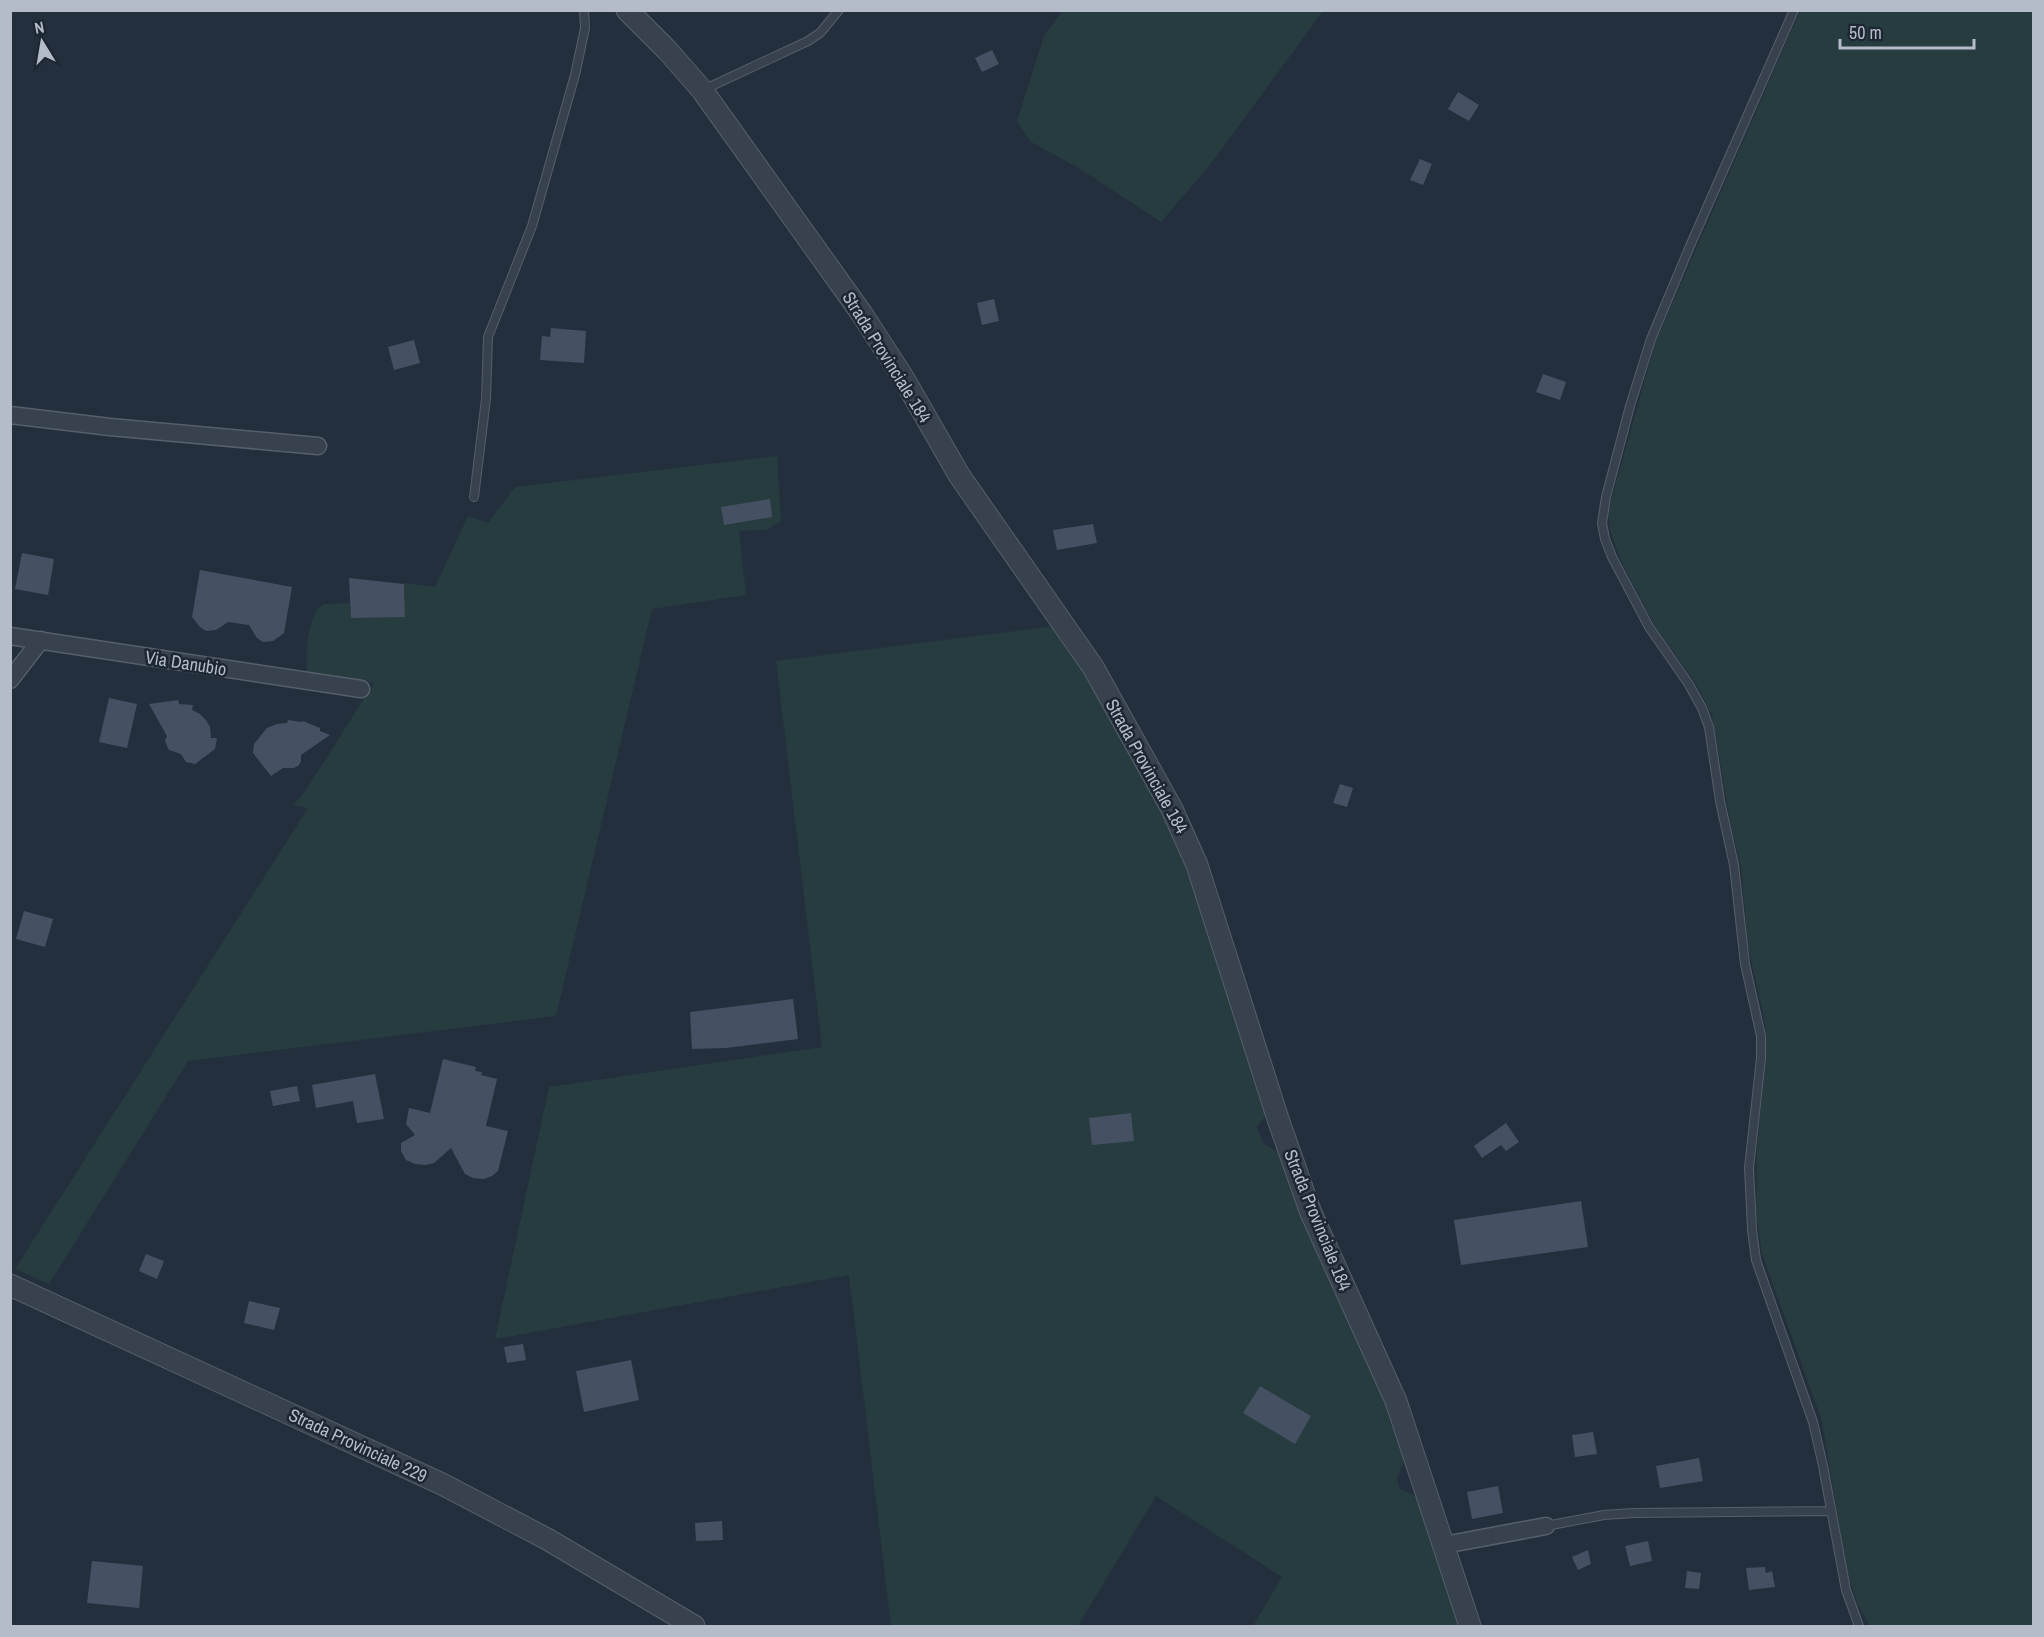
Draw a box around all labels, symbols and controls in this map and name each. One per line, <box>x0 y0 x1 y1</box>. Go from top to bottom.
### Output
north arrow <box>12 12 72 72</box>
scale bar <box>1840 12 1974 50</box>
text: N <box>32 16 46 39</box>
text: 50 m <box>1849 20 1882 45</box>
street label: Strada Provinciale 184 <box>837 287 937 427</box>
street label: Via Danubio <box>144 644 228 682</box>
street label: Strada Provinciale 184 <box>1100 694 1194 838</box>
street label: Strada Provinciale 184 <box>1278 1146 1358 1294</box>
street label: Strada Provinciale 229 <box>285 1402 431 1488</box>

